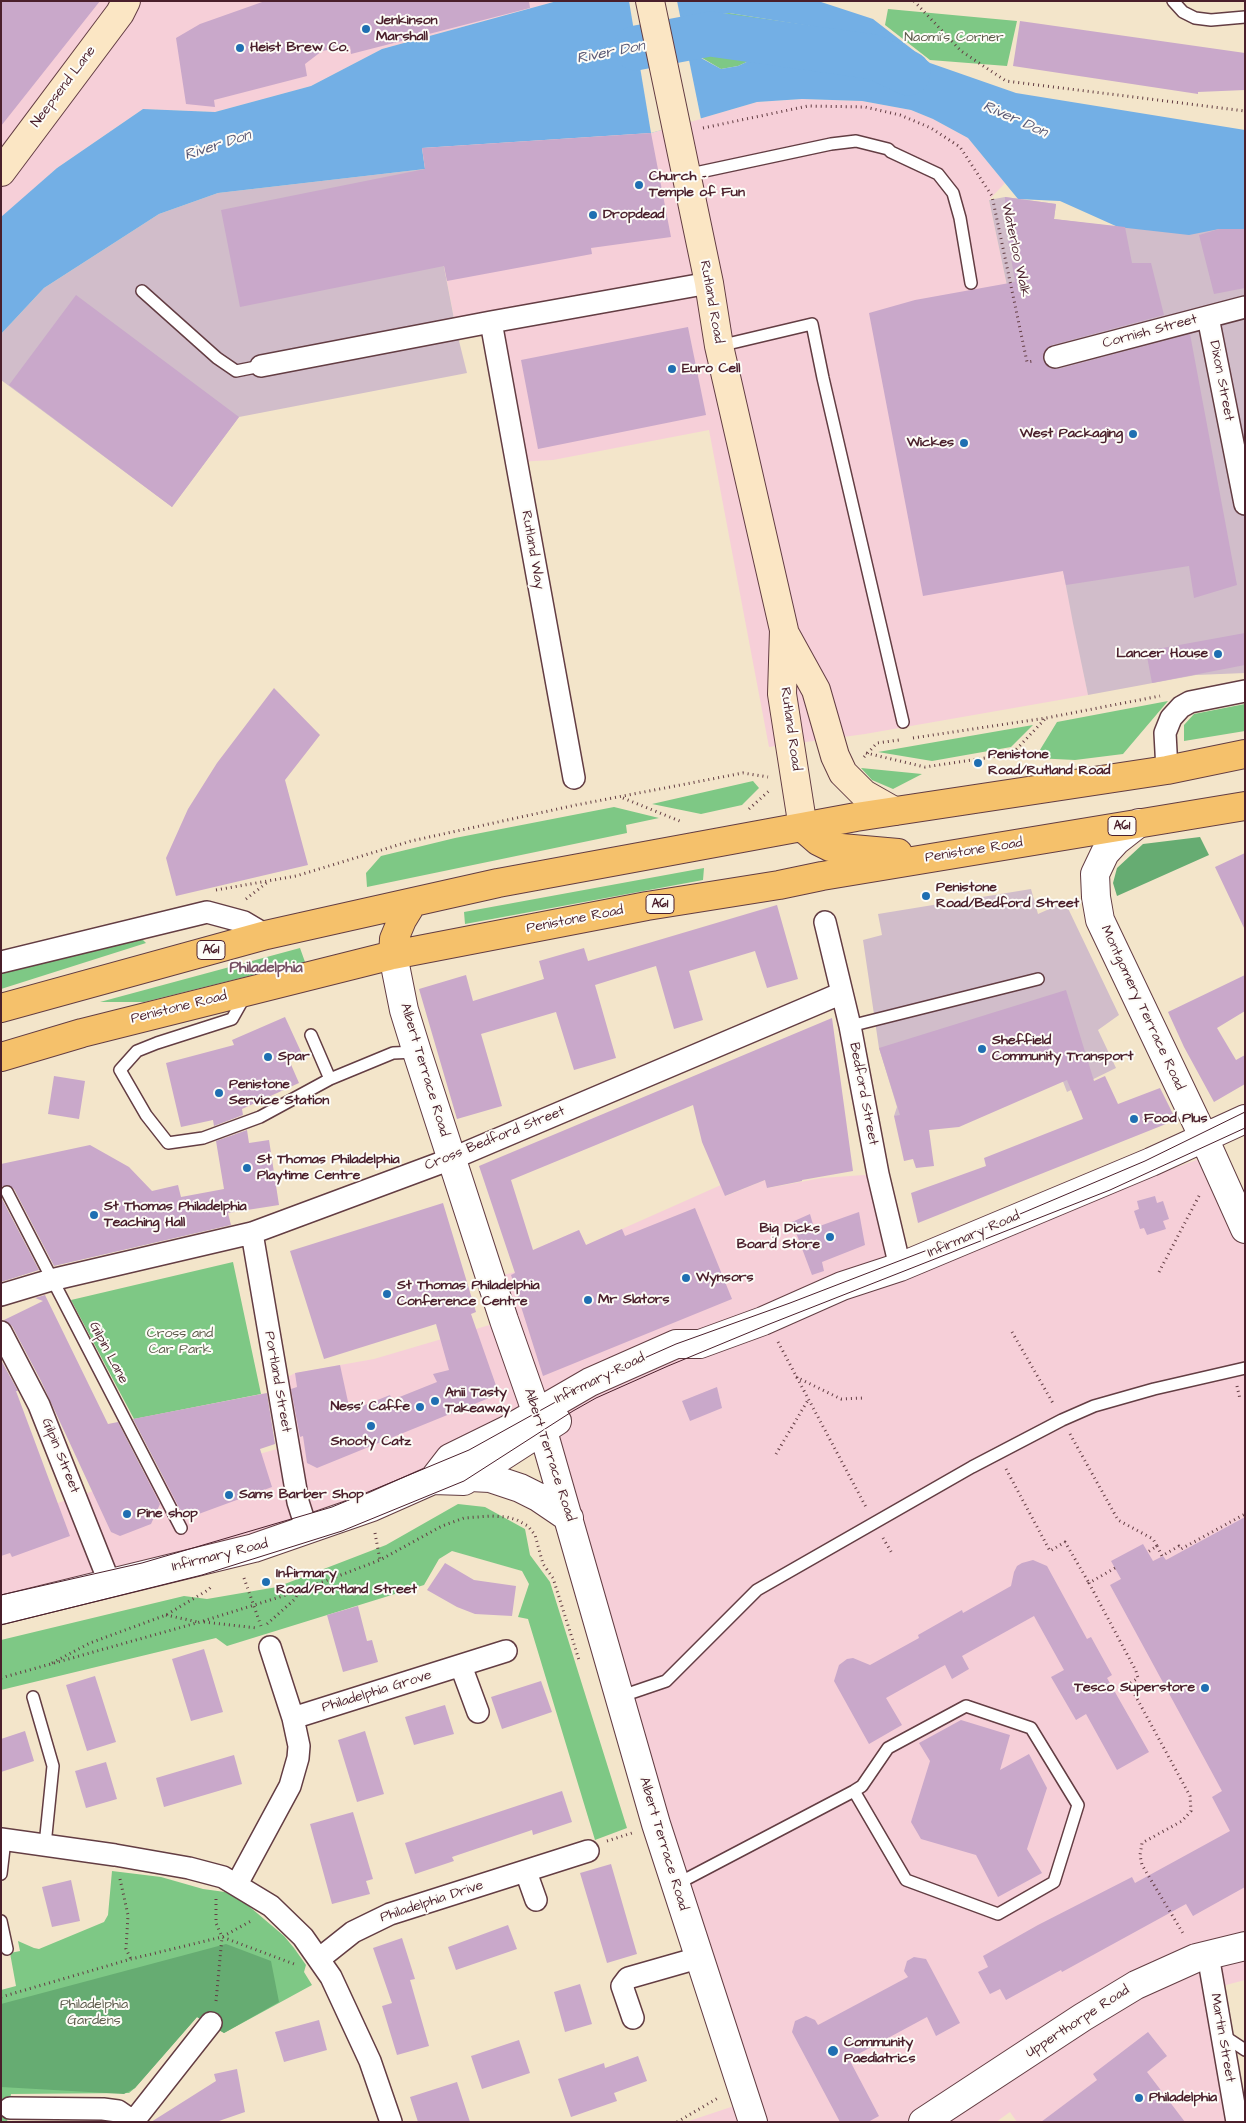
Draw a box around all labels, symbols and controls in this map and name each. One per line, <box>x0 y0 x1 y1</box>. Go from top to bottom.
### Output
place label: Jenkinson Marshall <box>376 13 438 46</box>
marker: Jenkinson Marshall <box>360 23 372 35</box>
park label: Naomi’s Corner <box>904 30 1004 46</box>
water label: River Don <box>576 38 646 68</box>
place label: Heist Brew Co. <box>250 40 348 56</box>
marker: Heist Brew Co. <box>234 42 246 54</box>
street label: Neepsend Lane <box>28 43 100 131</box>
water label: River Don <box>980 98 1050 142</box>
water label: River Don <box>183 127 253 165</box>
place label: Church - Temple of Fun <box>649 169 745 202</box>
marker: Church - Temple of Fun <box>633 179 645 191</box>
street label: Waterloo Walk <box>997 201 1033 299</box>
place label: Dropdead <box>603 207 665 223</box>
marker: Dropdead <box>587 209 599 221</box>
street label: Rutland Road <box>695 259 727 345</box>
street label: Cornish Street <box>1101 311 1199 353</box>
street label: Dixon Street <box>1205 339 1237 423</box>
place label: Euro Cell <box>682 361 740 377</box>
marker: Euro Cell <box>666 363 678 375</box>
place label: West Packaging <box>1020 426 1123 442</box>
marker: West Packaging <box>1127 428 1139 440</box>
place label: Wickes <box>907 435 954 451</box>
marker: Wickes <box>958 437 970 449</box>
street label: Rutland Way <box>517 509 547 591</box>
place label: Lancer House <box>1116 646 1208 662</box>
marker: Lancer House <box>1212 648 1224 660</box>
street label: Rutland Road <box>776 686 804 772</box>
place label: Penistone Road/Rutland Road <box>988 747 1111 780</box>
marker: Penistone Road/Rutland Road <box>972 757 984 769</box>
road number: A61 <box>1108 816 1136 836</box>
street label: Penistone Road <box>924 835 1024 867</box>
place label: Penistone Road/Bedford Street <box>936 880 1079 912</box>
marker: Penistone Road/Bedford Street <box>920 890 932 902</box>
road number: A61 <box>646 894 674 914</box>
street label: Penistone Road <box>525 902 625 938</box>
street label: Montgomery Terrace Road <box>1096 923 1188 1093</box>
road number: A61 <box>197 940 225 960</box>
district label: Philadelphia <box>229 960 303 978</box>
street label: Penistone Road <box>129 988 229 1028</box>
street label: Albert Terrace Road <box>396 1001 452 1139</box>
place label: Sheffield Community Transport <box>992 1033 1133 1066</box>
street label: Bedford Street <box>845 1041 881 1147</box>
marker: Sheffield Community Transport <box>976 1043 988 1055</box>
place label: Spar <box>278 1049 310 1065</box>
marker: Spar <box>262 1051 274 1063</box>
place label: Penistone Service Station <box>229 1077 329 1110</box>
marker: Penistone Service Station <box>213 1087 225 1099</box>
street label: Cross Bedford Street <box>422 1103 568 1175</box>
place label: Food Plus <box>1144 1111 1207 1127</box>
marker: Food Plus <box>1128 1113 1140 1125</box>
place label: St Thomas Philadelphia Playtime Centre <box>257 1152 400 1184</box>
marker: St Thomas Philadelphia Playtime Centre <box>241 1162 253 1174</box>
place label: St Thomas Philadelphia Teaching Hall <box>104 1199 247 1232</box>
street label: Infirmary Road <box>925 1208 1023 1262</box>
marker: St Thomas Philadelphia Teaching Hall <box>88 1209 100 1221</box>
place label: Big Dicks Board Store <box>737 1221 820 1254</box>
marker: Big Dicks Board Store <box>824 1231 836 1243</box>
place label: Wynsors <box>696 1270 754 1286</box>
marker: Wynsors <box>680 1272 692 1284</box>
place label: St Thomas Philadelphia Conference Centre <box>397 1278 540 1310</box>
marker: St Thomas Philadelphia Conference Centre <box>381 1288 393 1300</box>
place label: Mr Slators <box>598 1292 670 1308</box>
marker: Mr Slators <box>582 1294 594 1306</box>
street label: Gilpin Lane <box>85 1319 131 1387</box>
park label: Cross and Car Park <box>147 1326 213 1358</box>
street label: Portland Street <box>260 1330 294 1434</box>
street label: Infirmary Road <box>552 1350 648 1408</box>
place label: Anii Tasty Takeaway <box>445 1385 510 1418</box>
street label: Albert Terrace Road <box>520 1386 578 1524</box>
marker: Anii Tasty Takeaway <box>429 1395 441 1407</box>
place label: Ness’ Caffe <box>330 1399 410 1415</box>
marker: Ness’ Caffe <box>414 1401 426 1413</box>
street label: Gilpin Street <box>37 1416 83 1496</box>
marker: Snooty Catz <box>365 1420 377 1432</box>
place label: Snooty Catz <box>331 1434 411 1450</box>
place label: Sams Barber Shop <box>239 1487 364 1503</box>
marker: Sams Barber Shop <box>223 1489 235 1501</box>
place label: Pine shop <box>137 1506 198 1522</box>
marker: Pine shop <box>121 1508 133 1520</box>
street label: Infirmary Road <box>170 1536 270 1576</box>
place label: Infirmary Road/Portland Street <box>276 1566 417 1598</box>
marker: Infirmary Road/Portland Street <box>260 1576 272 1588</box>
street label: Philadelphia Grove <box>320 1667 434 1717</box>
place label: Tesco Superstore <box>1074 1680 1195 1696</box>
marker: Tesco Superstore <box>1199 1682 1211 1694</box>
street label: Albert Terrace Road <box>635 1775 691 1913</box>
street label: Philadelphia Drive <box>378 1877 486 1927</box>
street label: Upperthorpe Road <box>1023 1982 1133 2062</box>
street label: Martin Street <box>1206 1992 1238 2084</box>
park label: Philadelphia Gardens <box>60 1997 128 2030</box>
place label: Community Paediatrics <box>844 2035 915 2068</box>
marker: Community Paediatrics <box>826 2044 840 2058</box>
place label: Philadelphia <box>1149 2090 1217 2106</box>
marker: Philadelphia <box>1133 2092 1145 2104</box>

